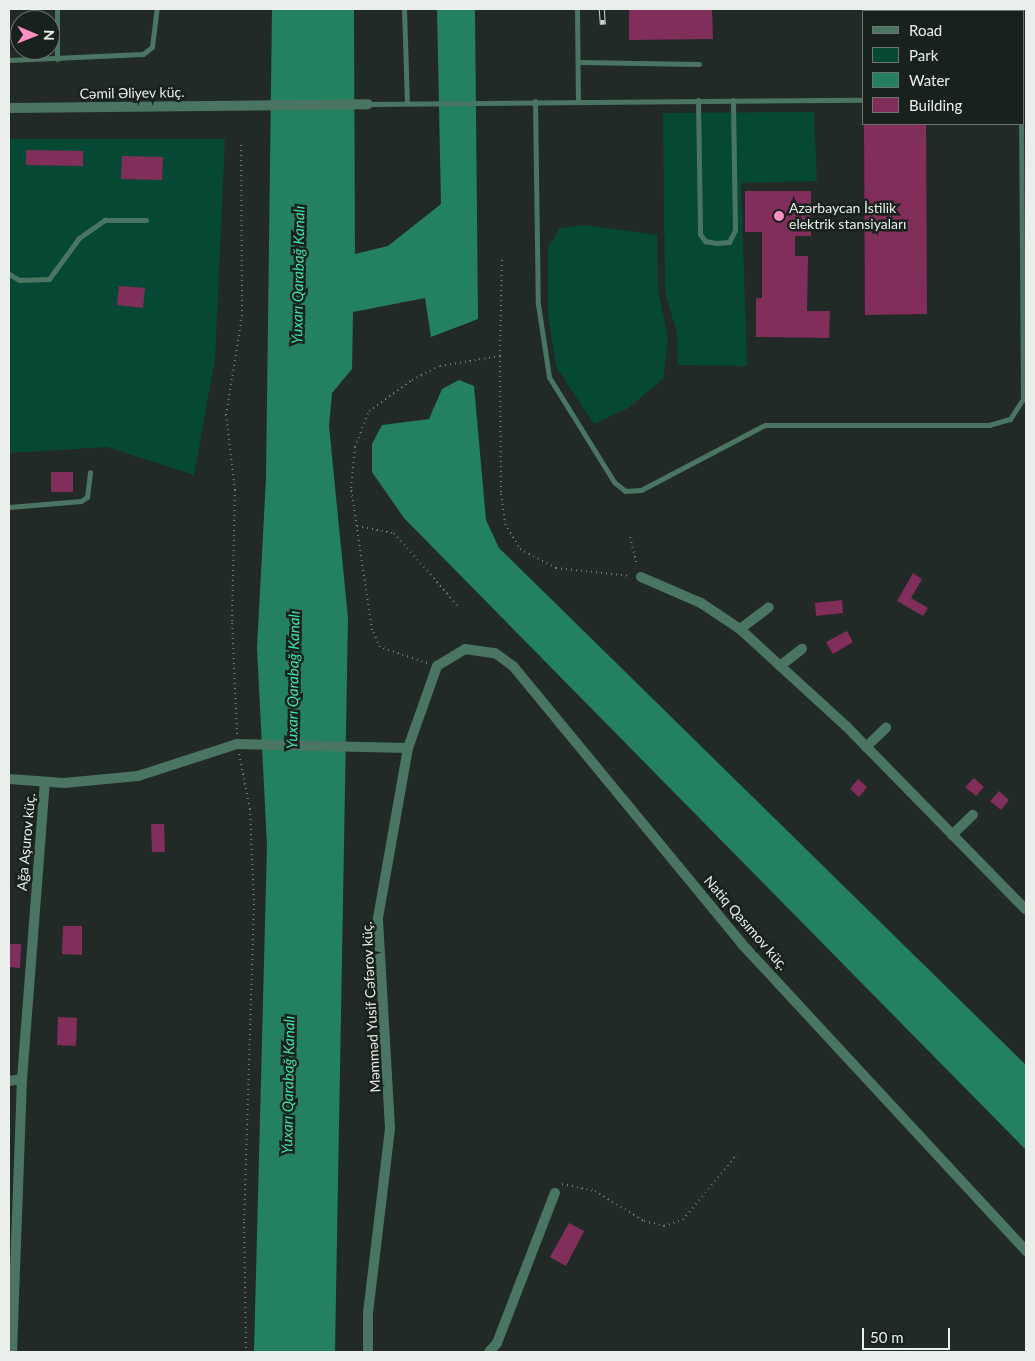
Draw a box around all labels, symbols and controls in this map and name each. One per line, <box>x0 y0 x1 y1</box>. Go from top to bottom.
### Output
north arrow <box>10 10 60 60</box>
legend <box>862 10 1025 125</box>
text: Road <box>909 21 942 39</box>
text: N <box>41 30 58 41</box>
text: Park <box>909 46 938 64</box>
text: Water <box>909 71 950 89</box>
street label: Cəmil Əliyev küç. <box>79 84 185 102</box>
text: Building <box>909 96 962 114</box>
place label: Azərbaycan İstilik elektrik stansiyaları <box>789 200 906 232</box>
water label: Yuxarı Qarabağ Kanalı <box>288 206 308 344</box>
marker: Azərbaycan İstilik elektrik stansiyaları <box>773 210 785 222</box>
water label: Yuxarı Qarabağ Kanalı <box>283 611 303 749</box>
street label: Ağa Aşurov küç. <box>13 792 39 892</box>
street label: Natiq Qasımov küç. <box>700 872 792 974</box>
street label: Məmməd Yusif Cəfərov küç. <box>358 920 384 1094</box>
water label: Yuxarı Qarabağ Kanalı <box>278 1016 298 1154</box>
scale bar <box>865 1318 952 1350</box>
text: 50 m <box>870 1328 904 1346</box>

